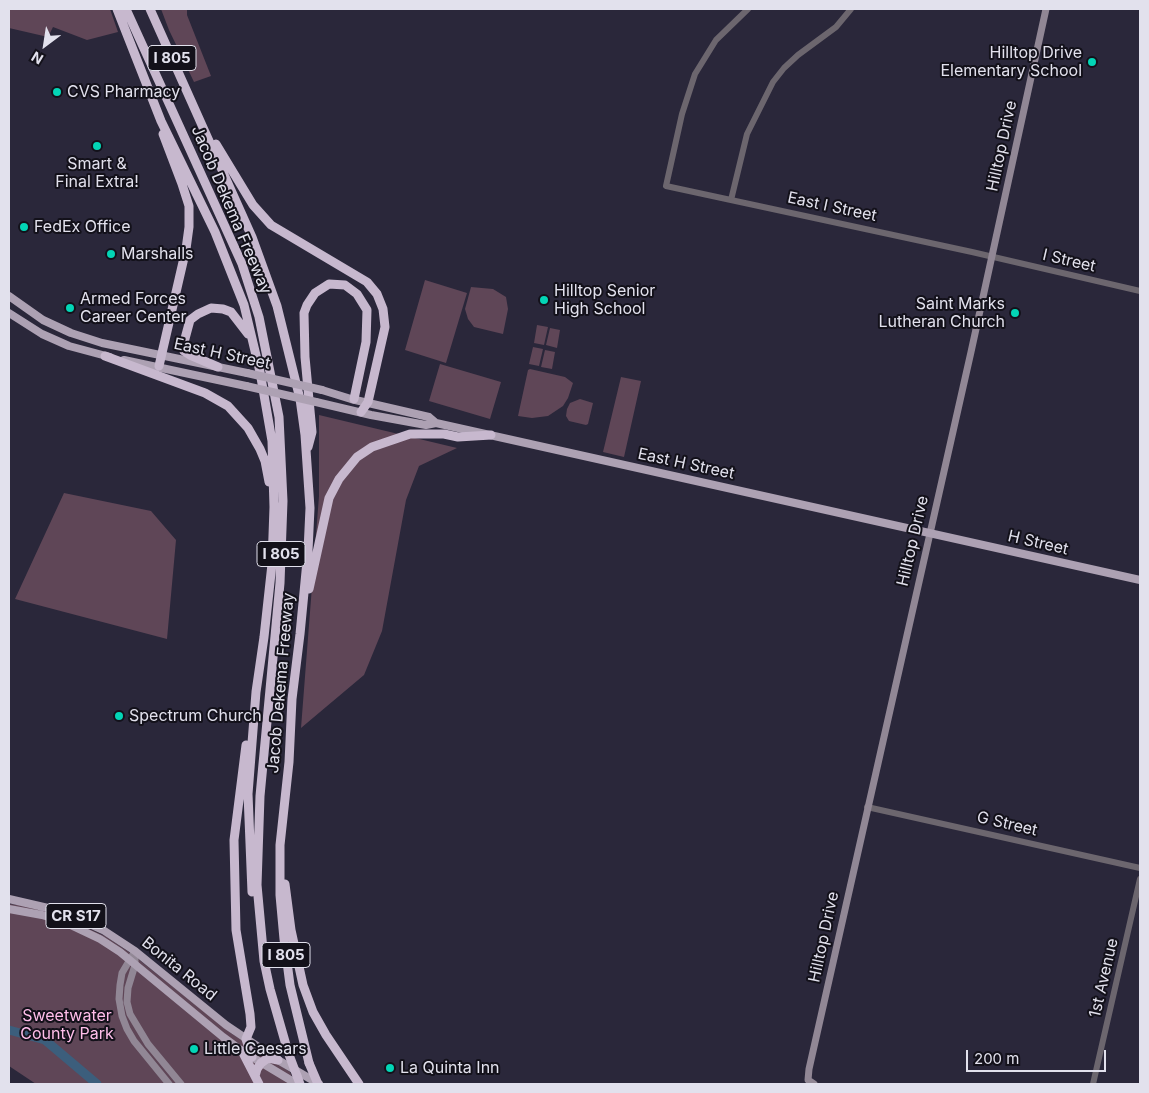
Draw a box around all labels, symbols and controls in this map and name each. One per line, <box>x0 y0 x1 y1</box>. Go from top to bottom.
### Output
north arrow <box>20 20 70 70</box>
place label: Hilltop Drive Elementary School <box>940 43 1082 81</box>
road number: I 805 <box>148 46 196 70</box>
text: N <box>28 48 46 68</box>
marker: Hilltop Drive Elementary School <box>1086 56 1098 68</box>
place label: CVS Pharmacy <box>67 82 180 102</box>
marker: CVS Pharmacy <box>51 86 63 98</box>
street label: Hilltop Drive <box>983 99 1021 193</box>
street label: Jacob Dekema Freeway <box>187 123 275 297</box>
marker: Smart & Final Extra! <box>91 140 103 152</box>
place label: Smart & Final Extra! <box>55 154 139 192</box>
street label: East I Street <box>786 188 878 226</box>
place label: FedEx Office <box>34 217 131 237</box>
marker: FedEx Office <box>18 221 30 233</box>
place label: Marshalls <box>121 244 194 264</box>
street label: I Street <box>1041 246 1097 276</box>
marker: Marshalls <box>105 248 117 260</box>
place label: Hilltop Senior High School <box>554 281 655 319</box>
place label: Armed Forces Career Center <box>80 289 187 327</box>
marker: Hilltop Senior High School <box>538 294 550 306</box>
place label: Saint Marks Lutheran Church <box>879 294 1005 332</box>
marker: Armed Forces Career Center <box>64 302 76 314</box>
marker: Saint Marks Lutheran Church <box>1009 307 1021 319</box>
street label: East H Street <box>172 334 272 374</box>
street label: East H Street <box>636 444 736 484</box>
street label: Hilltop Drive <box>893 494 933 588</box>
street label: H Street <box>1006 527 1070 559</box>
road number: I 805 <box>257 542 305 566</box>
street label: Jacob Dekema Freeway <box>264 592 298 774</box>
place label: Spectrum Church <box>129 706 262 726</box>
marker: Spectrum Church <box>113 710 125 722</box>
street label: G Street <box>975 808 1039 840</box>
street label: Hilltop Drive <box>805 890 843 984</box>
road number: CR S17 <box>46 904 106 928</box>
street label: Bonita Road <box>138 933 220 1005</box>
street label: 1st Avenue <box>1086 936 1122 1020</box>
road number: I 805 <box>262 942 310 968</box>
park label: Sweetwater County Park <box>20 1006 114 1044</box>
place label: Little Caesars <box>204 1039 307 1059</box>
scale bar <box>969 1040 1109 1072</box>
marker: Little Caesars <box>188 1043 200 1055</box>
text: 200 m <box>974 1049 1019 1068</box>
place label: La Quinta Inn <box>400 1058 500 1078</box>
marker: La Quinta Inn <box>384 1062 396 1074</box>

